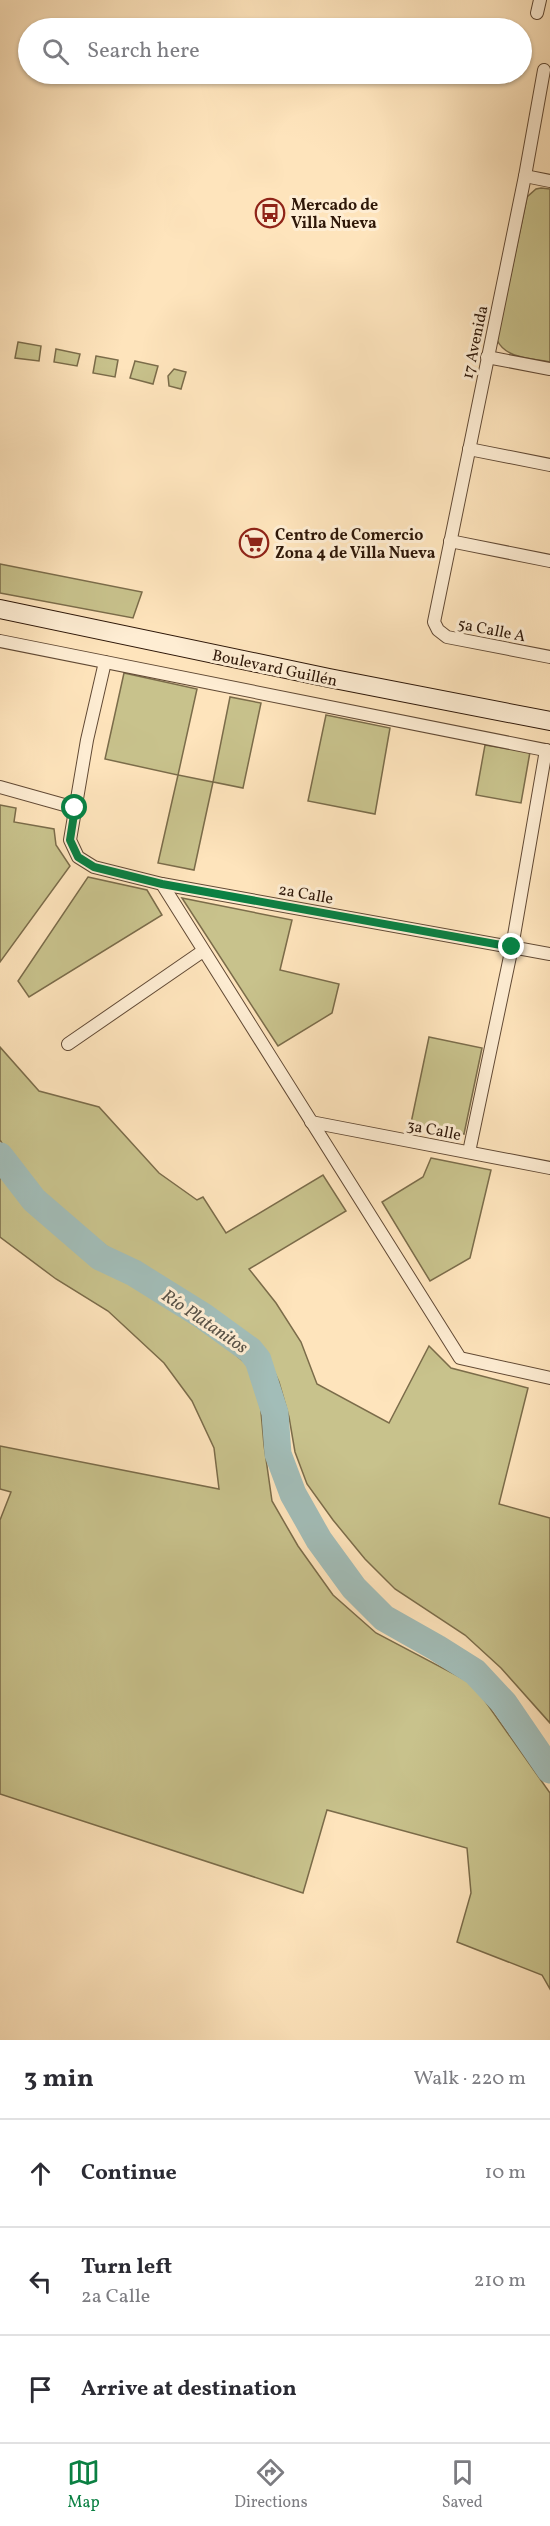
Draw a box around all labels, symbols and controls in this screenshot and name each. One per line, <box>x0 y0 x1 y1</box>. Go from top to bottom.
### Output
search box <box>18 18 532 84</box>
icon: search <box>39 35 72 68</box>
text: Search here <box>87 36 200 67</box>
place label: Mercado de Villa Nueva <box>291 195 378 235</box>
bus stop icon: Mercado de Villa Nueva <box>254 197 286 229</box>
street label: 17 Avenida <box>457 304 494 381</box>
place label: Centro de Comercio Zona 4 de Villa Nueva <box>275 525 436 565</box>
supermarket icon: Centro de Comercio Zona 4 de Villa Nueva <box>238 527 270 559</box>
street label: 5a Calle A <box>456 614 528 648</box>
street label: Boulevard Guillén <box>210 645 339 693</box>
route start <box>61 794 87 820</box>
street label: 2a Calle <box>276 879 335 911</box>
route end <box>498 933 524 959</box>
street label: 3a Calle <box>405 1115 463 1147</box>
water label: Río Platanitos <box>156 1284 253 1361</box>
text: 3 min <box>24 2061 94 2097</box>
text: Walk · 220 m <box>414 2065 526 2093</box>
icon: ahead <box>24 2157 57 2190</box>
text: Continue <box>81 2158 177 2189</box>
text: 10 m <box>485 2159 526 2187</box>
text: Turn left <box>81 2252 172 2283</box>
icon: left <box>24 2265 57 2298</box>
text: 210 m <box>474 2267 526 2295</box>
text: 2a Calle <box>81 2283 150 2311</box>
icon: arrive <box>24 2373 57 2406</box>
text: Arrive at destination <box>81 2374 297 2405</box>
tab: Map <box>67 2456 100 2514</box>
tab: Directions <box>234 2456 308 2514</box>
tab: Saved <box>442 2456 483 2514</box>

